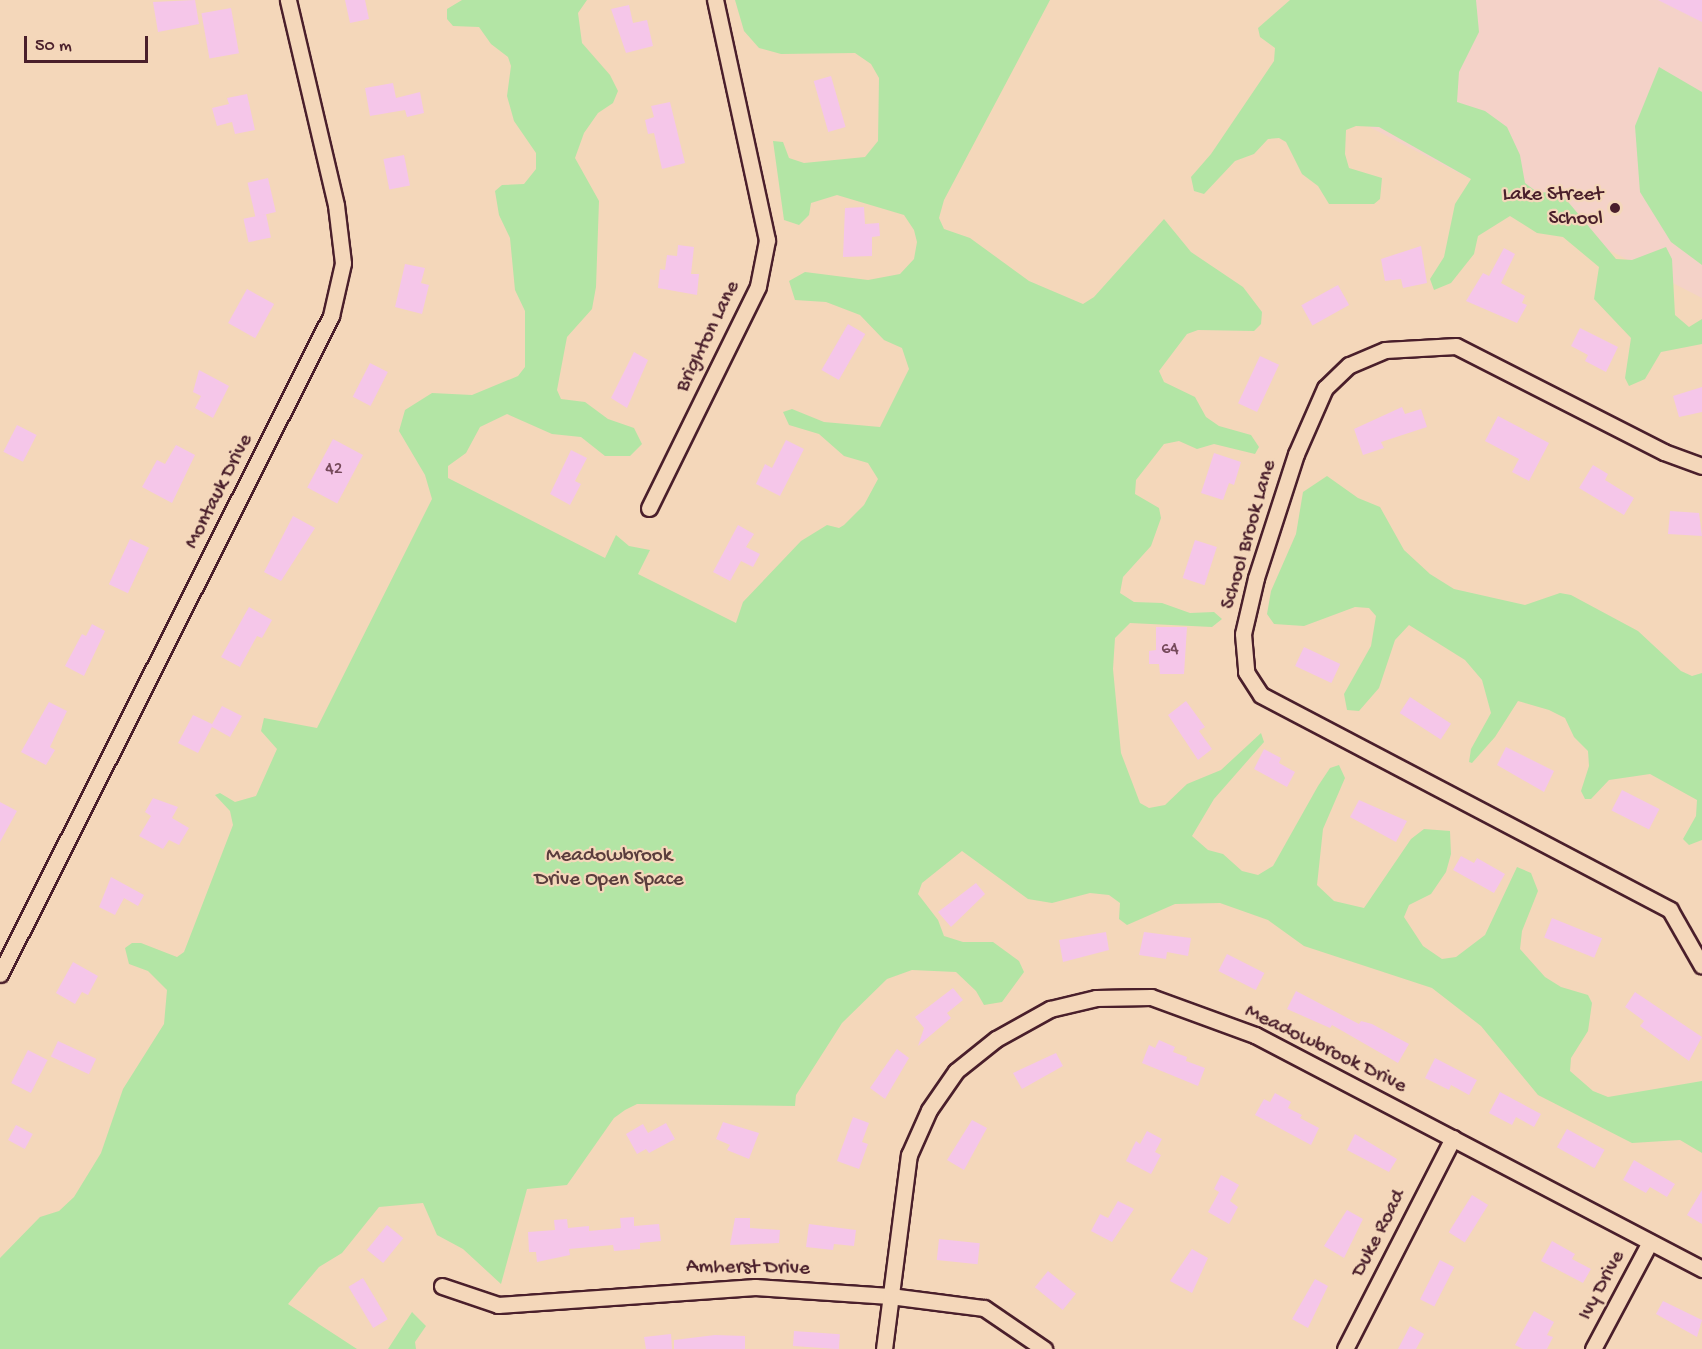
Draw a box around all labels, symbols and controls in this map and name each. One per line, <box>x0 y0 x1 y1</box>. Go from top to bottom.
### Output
scale bar <box>27 24 152 62</box>
text: 50 m <box>35 36 72 57</box>
place label: Lake Street School <box>1502 183 1603 233</box>
marker: Lake Street School <box>1608 201 1622 215</box>
street label: Brighton Lane <box>671 277 747 397</box>
street label: Montauk Drive <box>180 430 260 554</box>
street label: School Brook Lane <box>1217 457 1283 613</box>
house number: 42 <box>325 459 343 481</box>
house number: 64 <box>1161 639 1179 661</box>
park label: Meadowbrook Drive Open Space <box>534 844 684 894</box>
street label: Meadowbrook Drive <box>1240 1000 1410 1100</box>
street label: Duke Road <box>1347 1186 1413 1282</box>
street label: Ivy Drive <box>1574 1247 1632 1325</box>
street label: Amherst Drive <box>686 1255 810 1283</box>

